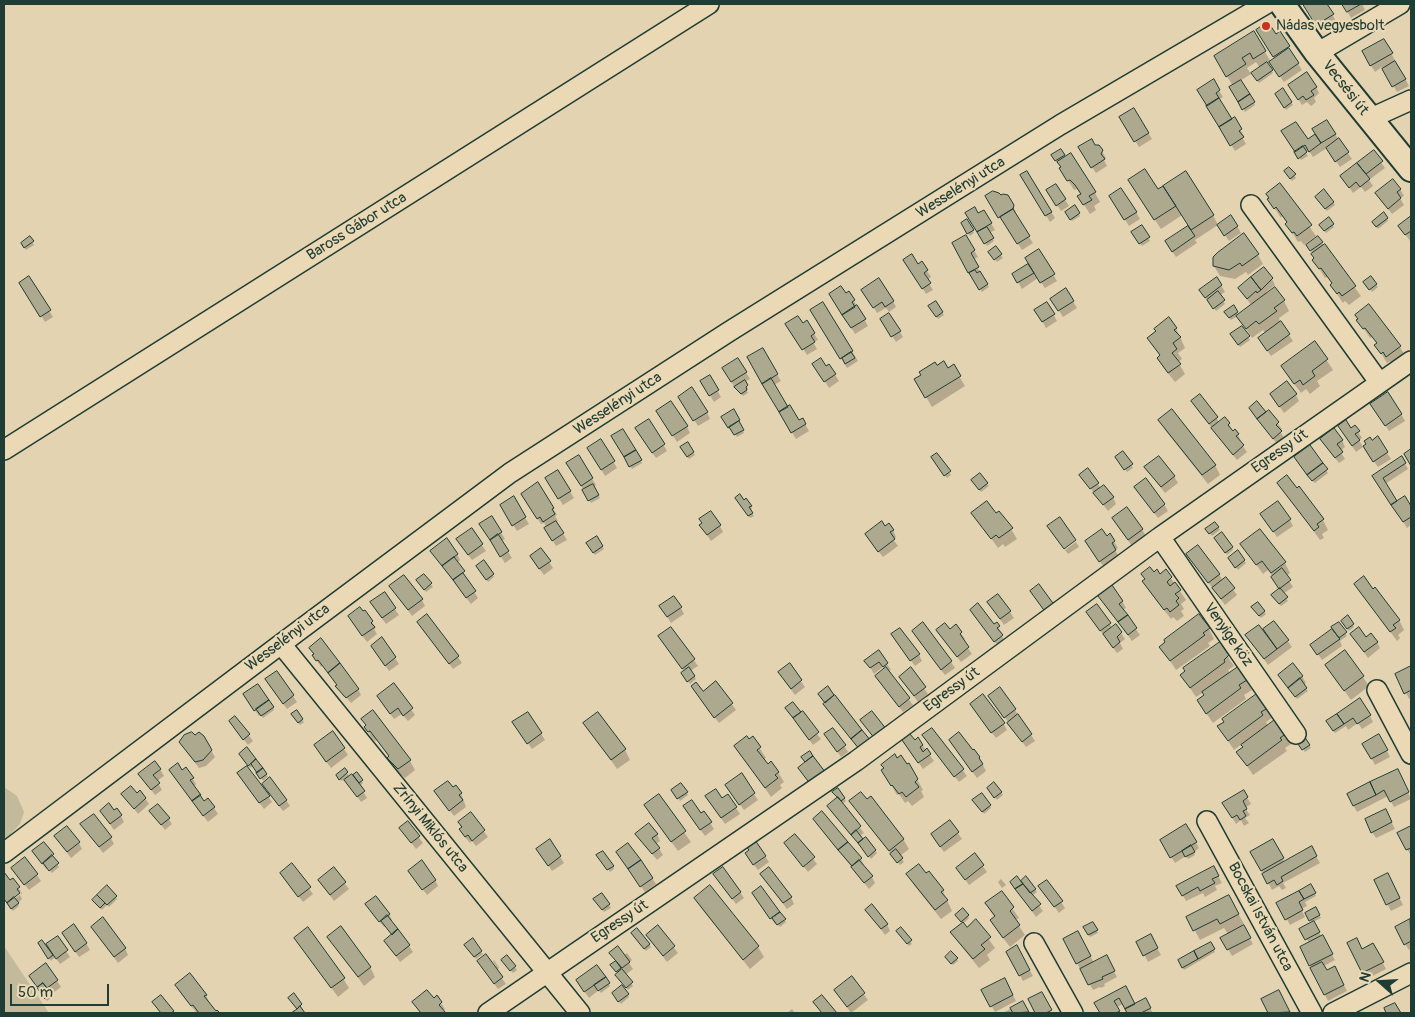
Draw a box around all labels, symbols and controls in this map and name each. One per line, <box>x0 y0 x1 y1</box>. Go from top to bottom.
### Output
place label: Nádas vegyesbolt <box>1276 17 1385 35</box>
marker: Nádas vegyesbolt <box>1260 20 1272 32</box>
street label: Vecsési út <box>1318 57 1372 119</box>
street label: Wesselényi utca <box>913 154 1009 222</box>
street label: Baross Gábor utca <box>304 189 410 265</box>
street label: Wesselényi utca <box>571 369 665 439</box>
street label: Egressy út <box>1248 426 1312 478</box>
street label: Wesselényi utca <box>242 600 334 676</box>
street label: Venyige köz <box>1199 600 1257 670</box>
street label: Egressy út <box>921 664 983 716</box>
street label: Zrínyi Miklós utca <box>388 780 472 876</box>
street label: Bocskai István utca <box>1224 859 1296 975</box>
street label: Egressy út <box>588 896 652 948</box>
north arrow <box>1355 957 1405 1007</box>
text: N <box>1356 970 1375 984</box>
scale bar <box>12 974 111 1006</box>
text: 50 m <box>18 983 53 1002</box>

